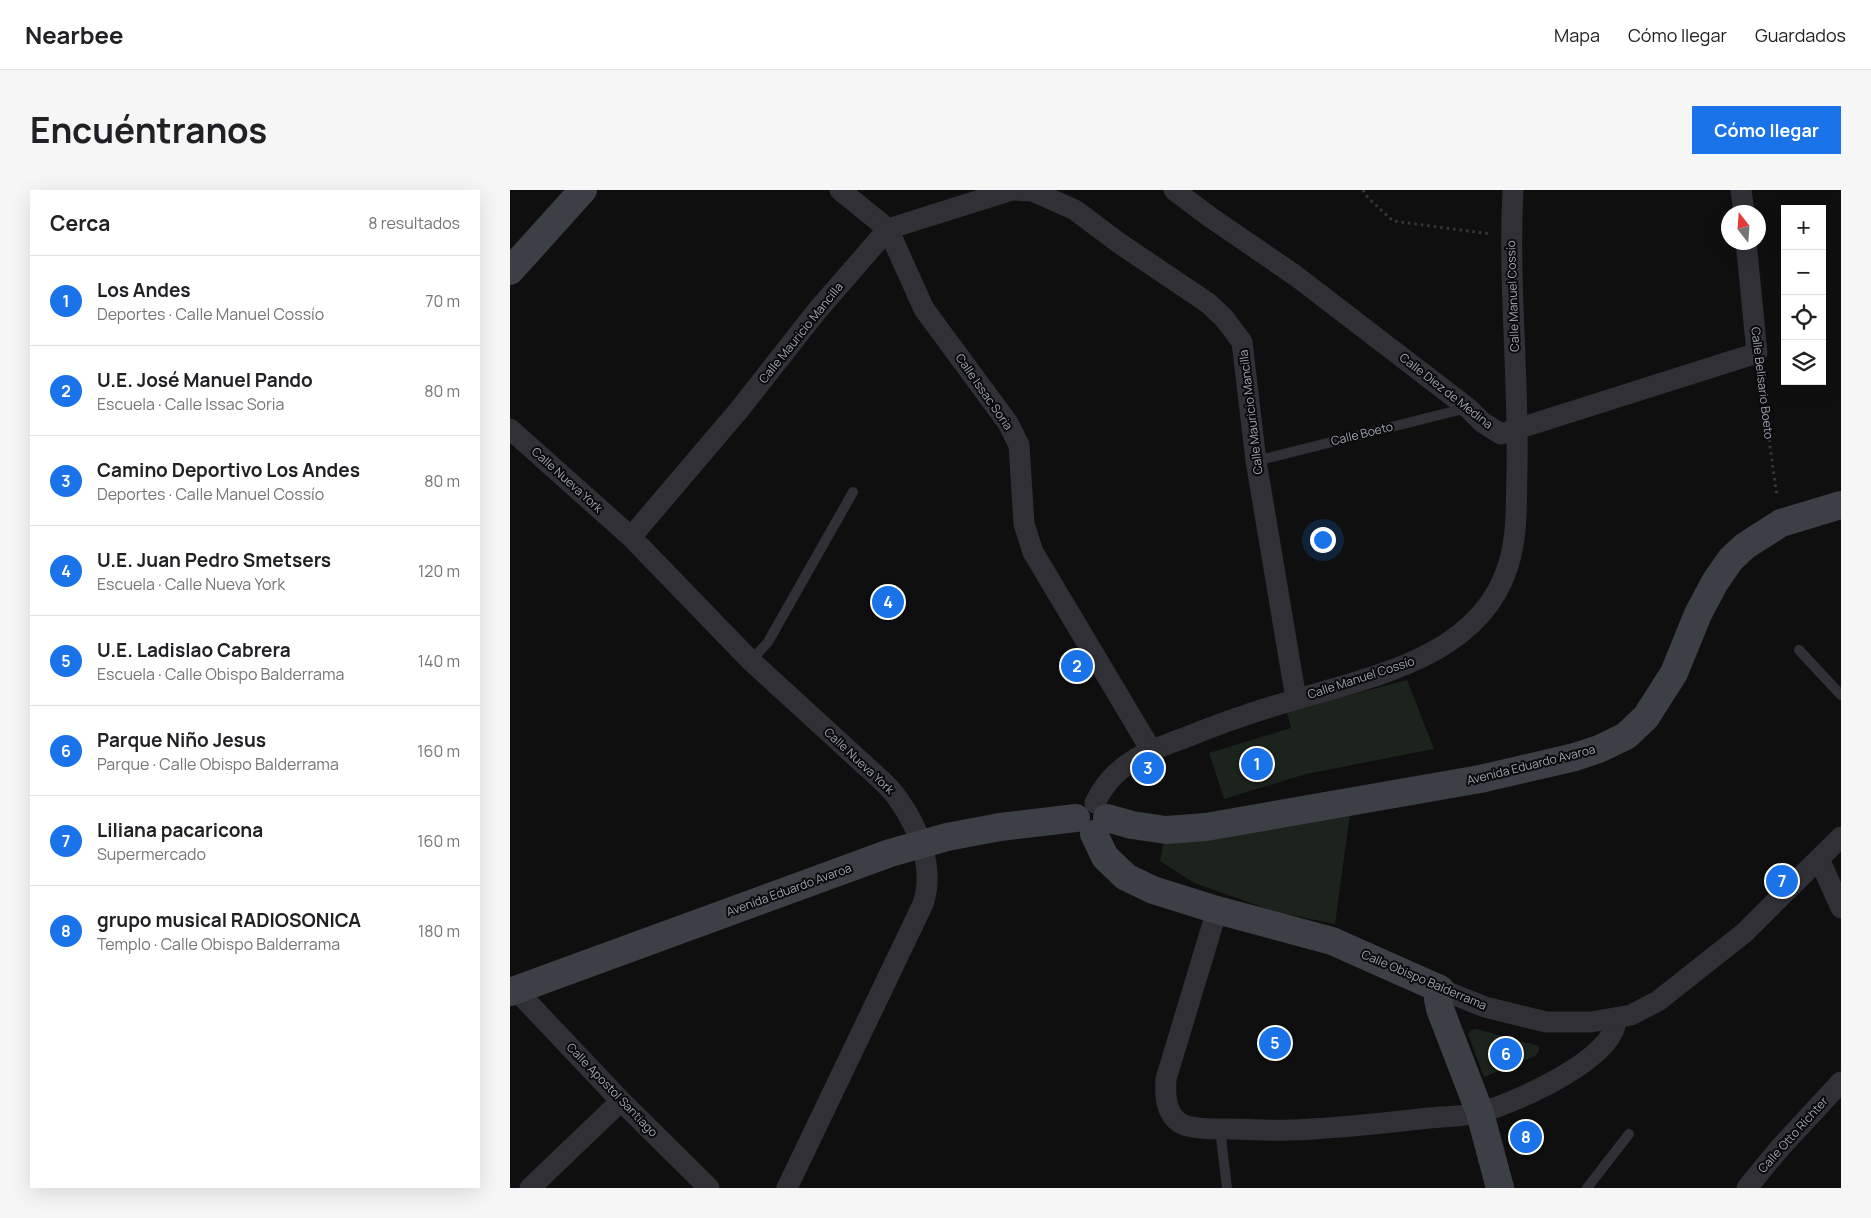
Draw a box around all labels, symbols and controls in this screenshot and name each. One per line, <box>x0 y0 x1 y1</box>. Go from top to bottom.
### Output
text: Nearbee <box>25 18 124 51</box>
text: Mapa <box>1554 23 1600 47</box>
text: Cómo llegar <box>1628 23 1727 47</box>
text: Guardados <box>1755 23 1846 47</box>
text: Encuéntranos <box>30 106 267 154</box>
button: Cómo llegar <box>1692 106 1841 154</box>
north arrow <box>1721 205 1766 250</box>
map controls <box>1781 205 1826 385</box>
button: + <box>1781 205 1826 250</box>
text: Cerca <box>50 209 110 237</box>
text: 8 resultados <box>368 212 460 234</box>
street label: Calle Manuel Cossío <box>1502 240 1523 352</box>
button: − <box>1781 250 1826 295</box>
text: Los Andes <box>97 277 191 303</box>
street label: Calle Mauricio Mancilla <box>755 279 847 387</box>
text: 1 <box>62 290 70 312</box>
text: 70 m <box>425 290 460 312</box>
button: locate <box>1781 295 1826 340</box>
text: Deportes · Calle Manuel Cossío <box>97 303 324 325</box>
street label: Calle Belisario Boeto <box>1747 326 1778 440</box>
button: layers <box>1781 340 1826 385</box>
street label: Calle Mauricio Mancilla <box>1234 349 1267 475</box>
street label: Calle Diez de Medina <box>1396 349 1497 432</box>
street label: Calle Issac Soria <box>952 350 1017 433</box>
text: U.E. José Manuel Pando <box>97 367 313 393</box>
text: 2 <box>61 380 71 402</box>
text: 80 m <box>424 380 460 402</box>
text: Escuela · Calle Issac Soria <box>97 393 284 415</box>
street label: Calle Boeto <box>1329 418 1395 449</box>
street label: Calle Nueva York <box>528 443 607 517</box>
text: Camino Deportivo Los Andes <box>97 457 360 483</box>
text: 3 <box>61 470 71 492</box>
text: 80 m <box>424 470 460 492</box>
text: Deportes · Calle Manuel Cossío <box>97 483 324 505</box>
your location <box>1310 527 1336 553</box>
text: U.E. Juan Pedro Smetsers <box>97 547 331 573</box>
text: 4 <box>61 560 71 582</box>
text: 120 m <box>418 560 460 582</box>
text: Escuela · Calle Nueva York <box>97 573 285 595</box>
pin: 4 <box>872 583 904 621</box>
text: U.E. Ladislao Cabrera <box>97 637 291 663</box>
pin: 2 <box>1061 647 1093 685</box>
text: 5 <box>61 650 71 672</box>
text: 140 m <box>418 650 460 672</box>
street label: Calle Manuel Cossío <box>1305 652 1417 703</box>
text: Escuela · Calle Obispo Balderrama <box>97 663 344 685</box>
street label: Calle Nueva York <box>821 724 899 798</box>
text: Parque Niño Jesus <box>97 727 266 753</box>
text: 6 <box>61 740 71 762</box>
text: 160 m <box>417 740 460 762</box>
street label: Avenida Eduardo Avaroa <box>1465 740 1597 789</box>
pin: 1 <box>1241 745 1273 783</box>
pin: 3 <box>1132 749 1164 787</box>
text: Parque · Calle Obispo Balderrama <box>97 753 339 775</box>
text: Liliana pacaricona <box>97 817 263 843</box>
text: 7 <box>62 830 70 852</box>
text: 160 m <box>417 830 460 852</box>
text: Supermercado <box>97 843 206 865</box>
street label: Avenida Eduardo Avaroa <box>724 859 854 920</box>
pin: 7 <box>1766 862 1798 900</box>
text: grupo musical RADIOSONICA <box>97 907 361 933</box>
text: 8 <box>61 920 71 942</box>
text: 180 m <box>418 920 460 942</box>
text: Templo · Calle Obispo Balderrama <box>97 933 340 955</box>
street label: Calle Obispo Balderrama <box>1359 945 1489 1014</box>
pin: 5 <box>1259 1024 1291 1062</box>
pin: 6 <box>1490 1035 1522 1073</box>
street label: Calle Apostol Santiago <box>563 1039 662 1140</box>
street label: Calle Otto Richter <box>1754 1092 1832 1177</box>
pin: 8 <box>1510 1118 1542 1156</box>

